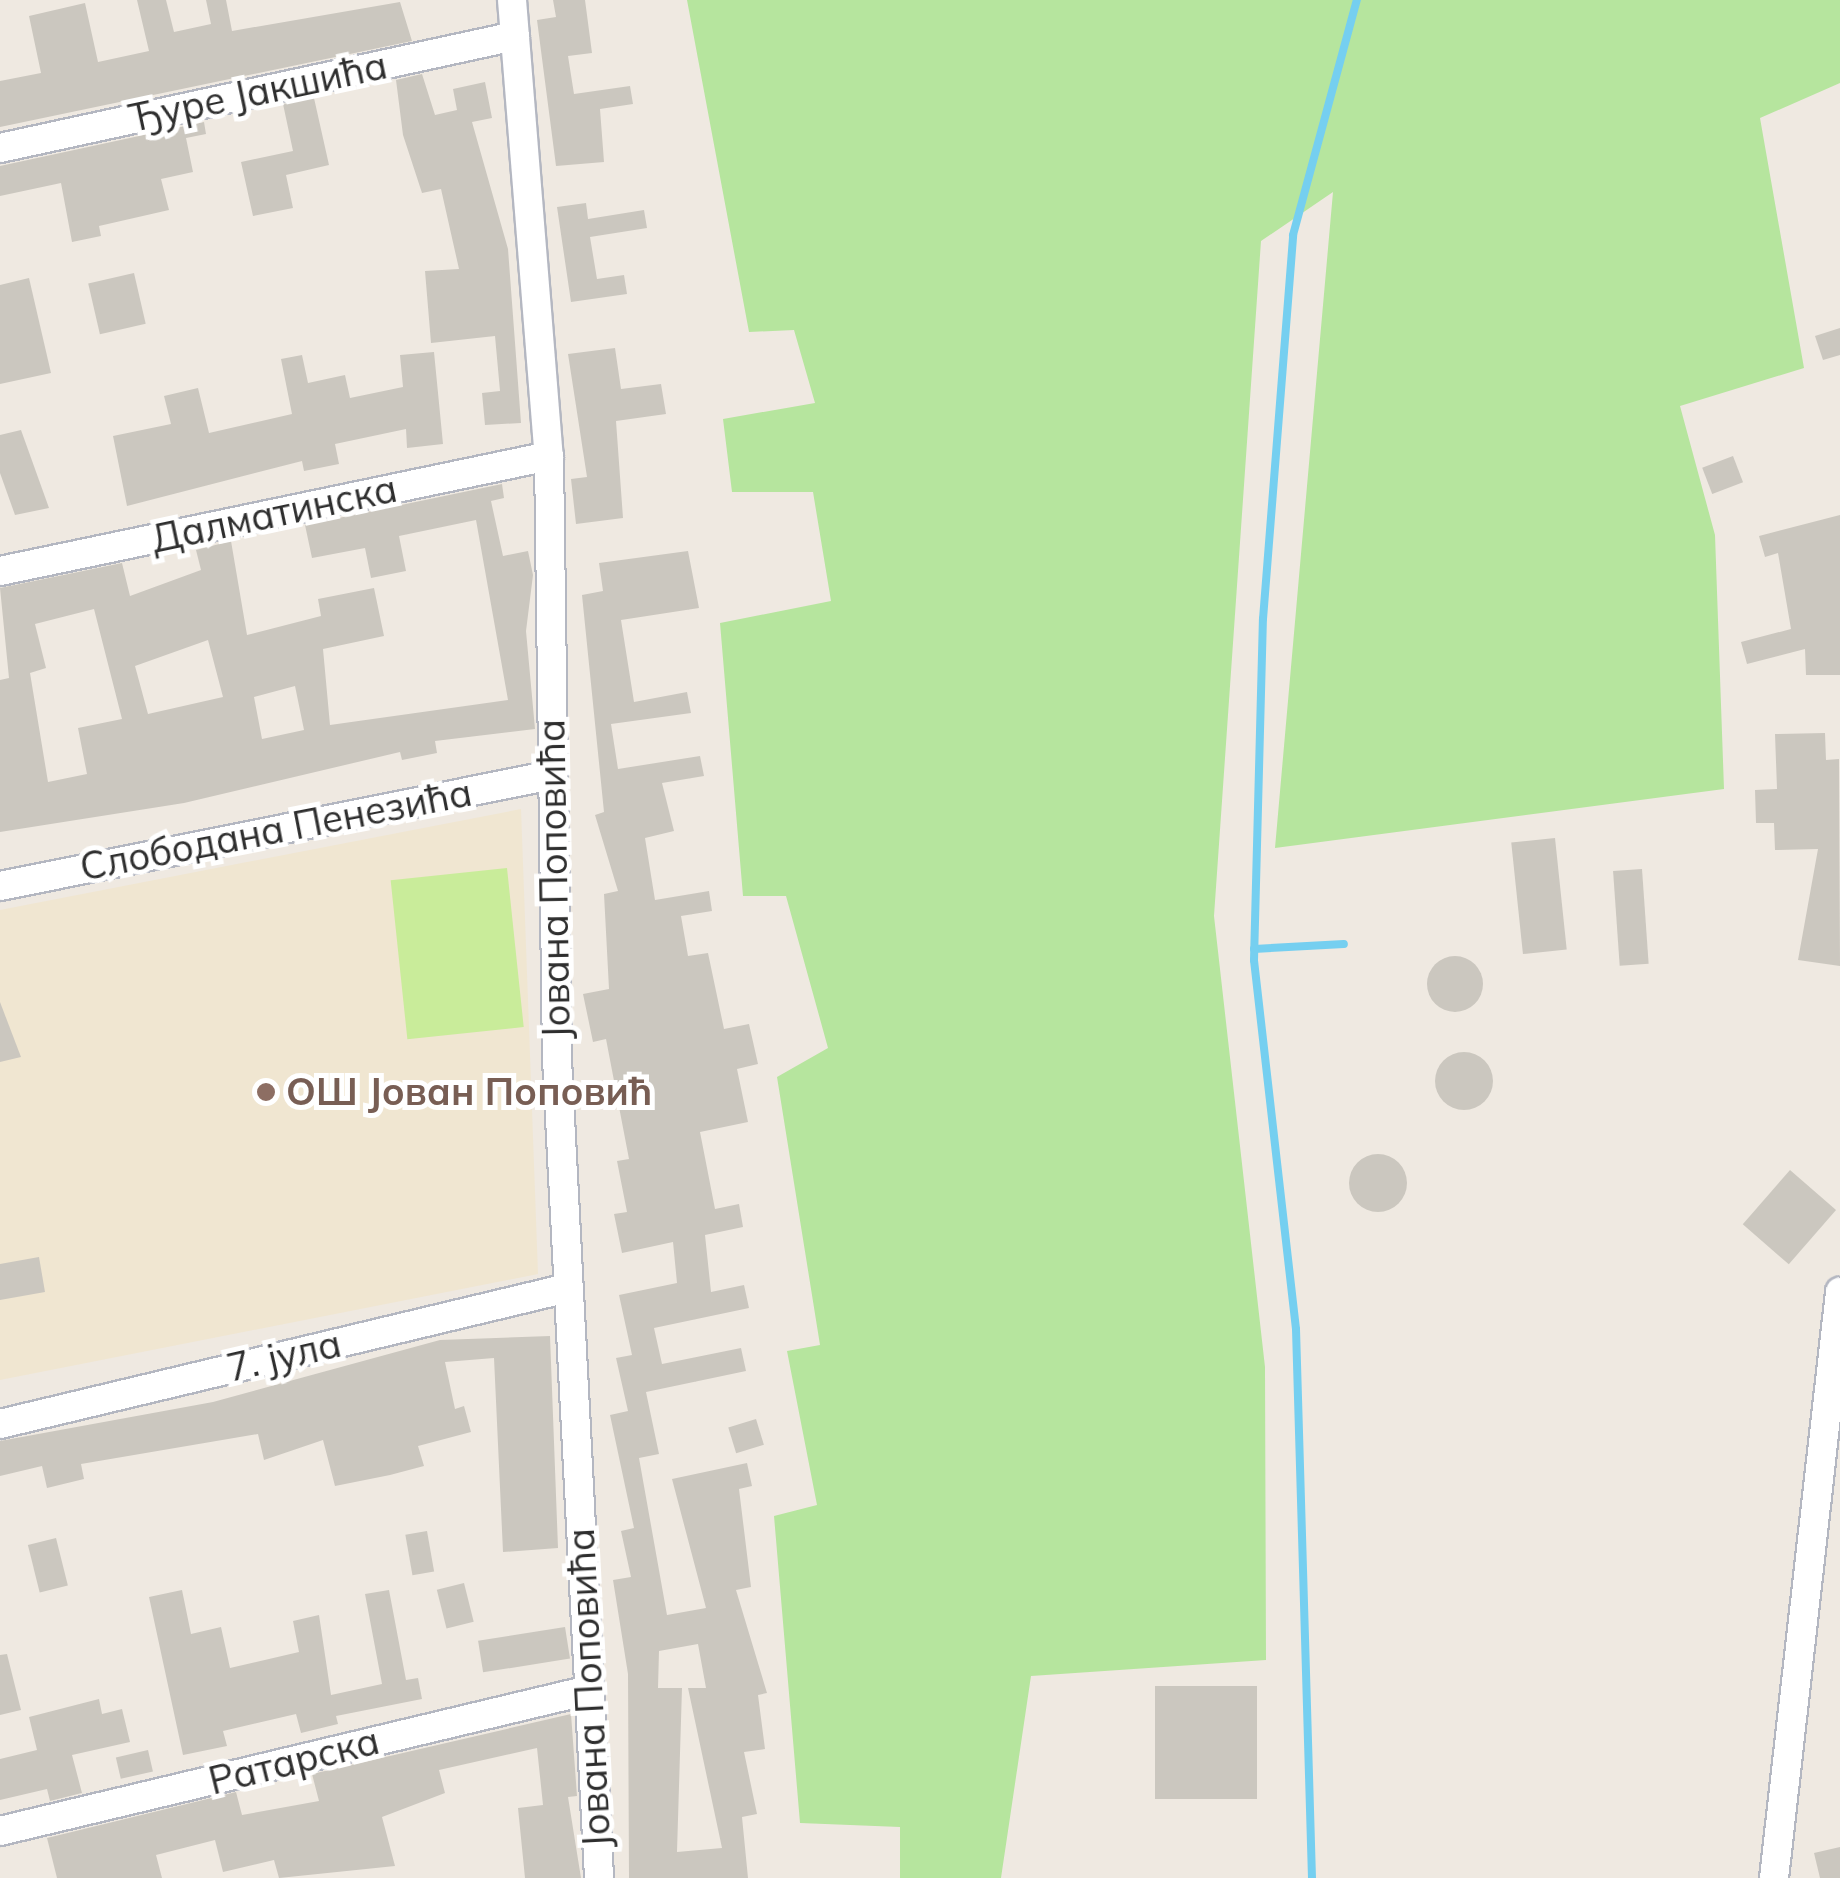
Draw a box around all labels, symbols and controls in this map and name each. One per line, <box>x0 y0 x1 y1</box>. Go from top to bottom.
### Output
street label: Ђуре Јакшића <box>125 42 391 142</box>
street label: Далматинска <box>147 466 401 562</box>
street label: Јована Поповића <box>528 719 580 1039</box>
street label: Слободана Пенезића <box>76 770 476 890</box>
place label: ОШ Јован Поповић <box>286 1069 652 1115</box>
marker: ОШ Јован Поповић <box>255 1081 277 1103</box>
street label: 7. јула <box>222 1321 346 1391</box>
street label: Јована Поповића <box>558 1527 620 1849</box>
street label: Ратарска <box>204 1718 384 1804</box>

